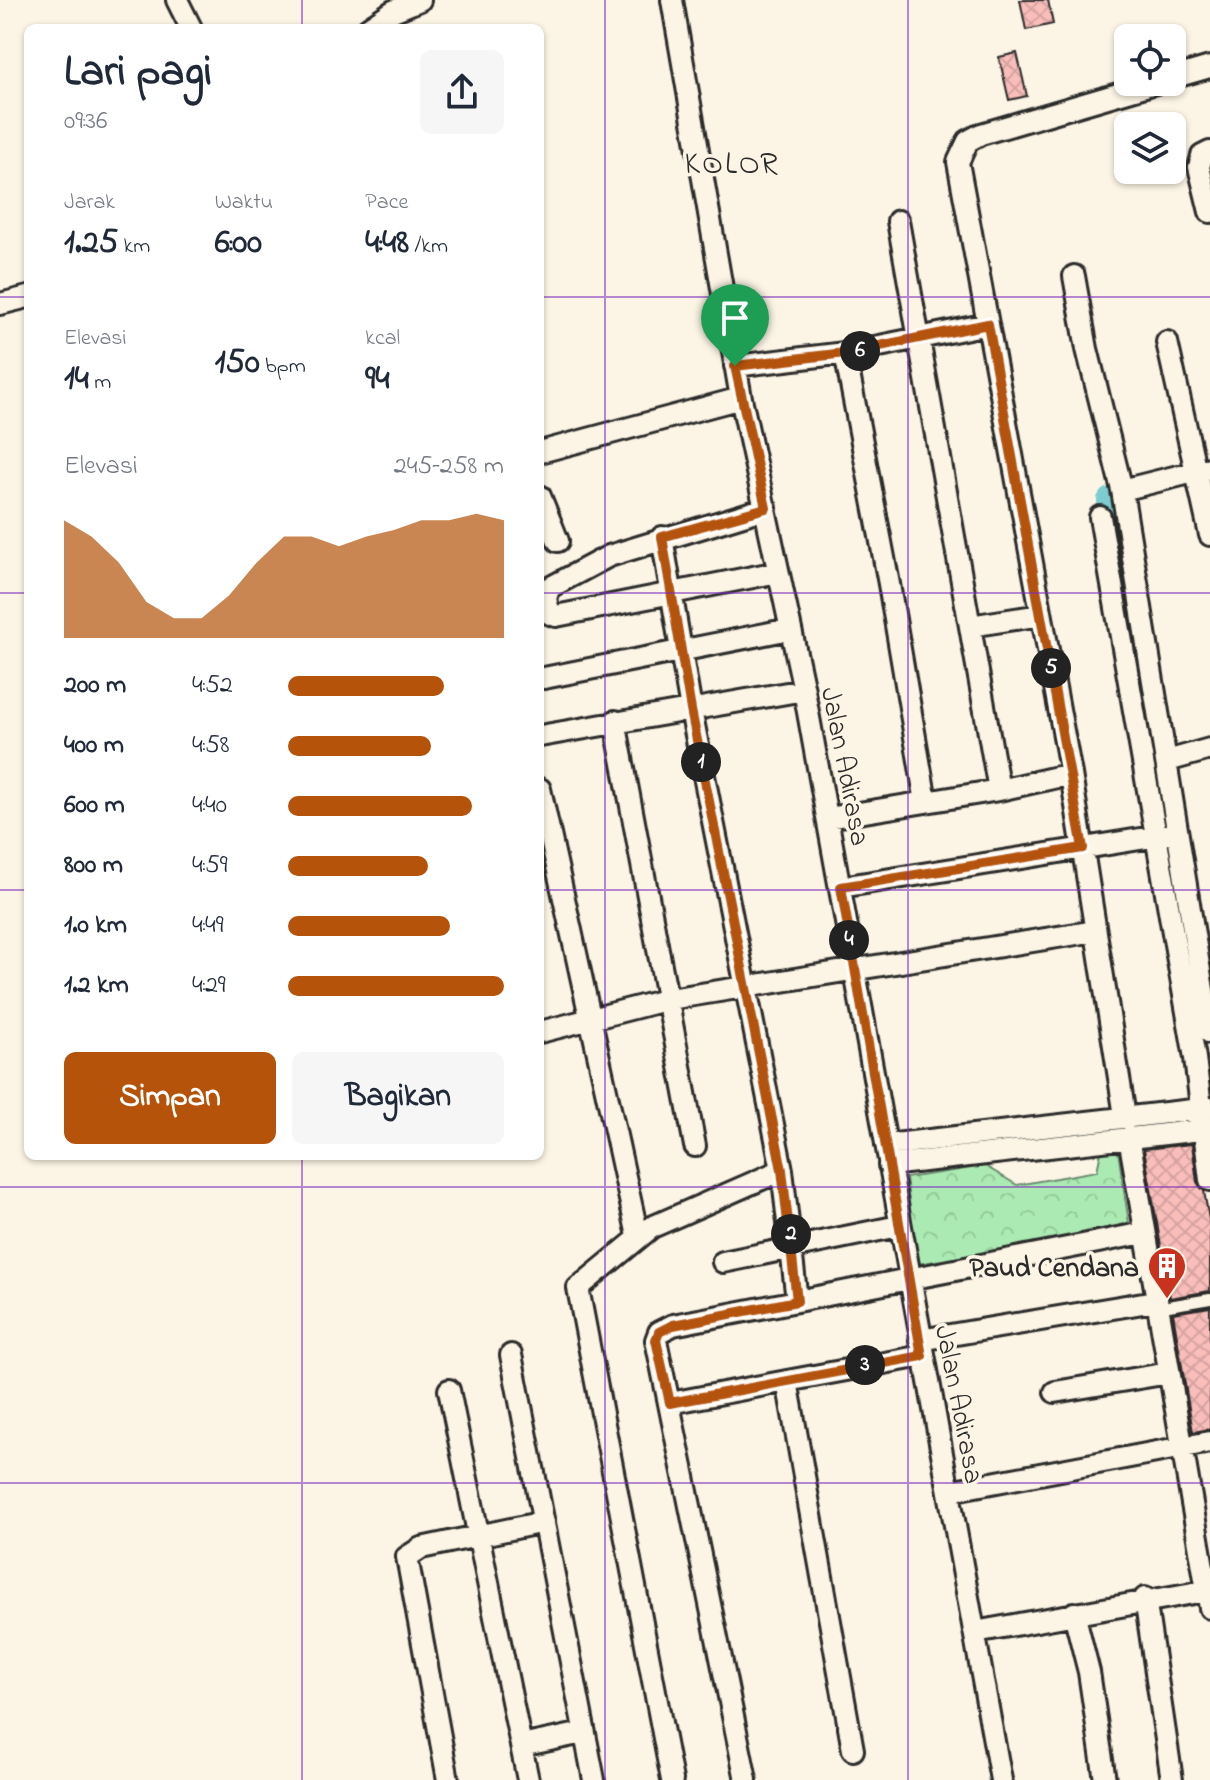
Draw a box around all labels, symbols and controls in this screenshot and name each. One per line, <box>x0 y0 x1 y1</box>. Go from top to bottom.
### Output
map controls <box>1114 24 1186 184</box>
button: locate <box>1114 24 1186 96</box>
text: Lari pagi <box>64 41 212 105</box>
button: share <box>420 50 504 134</box>
text: 09:36 <box>64 103 107 141</box>
button: layers <box>1114 112 1186 184</box>
district label: KOLOR <box>684 142 780 189</box>
text: Jarak <box>64 187 115 219</box>
text: Waktu <box>215 187 273 219</box>
text: Pace <box>365 187 408 219</box>
text: 1.25 <box>64 219 118 269</box>
text: 6:00 <box>215 219 262 269</box>
text: 4:48 <box>365 219 409 269</box>
text: km <box>118 231 150 263</box>
text: /km <box>409 231 448 263</box>
pin <box>701 284 769 366</box>
icon: arrive <box>713 296 757 340</box>
text: Elevasi <box>64 323 126 355</box>
text: kcal <box>365 323 400 355</box>
pin: 6 <box>840 331 880 371</box>
text: 6 <box>855 335 865 367</box>
text: 150 <box>215 339 260 389</box>
text: bpm <box>260 351 306 383</box>
text: 14 <box>64 355 89 405</box>
text: 94 <box>365 355 390 405</box>
text: m <box>89 367 111 399</box>
text: Elevasi <box>64 448 138 486</box>
text: 245–258 m <box>394 448 504 486</box>
pin: 5 <box>1031 648 1071 688</box>
text: 5 <box>1045 652 1057 684</box>
text: 200 m <box>64 667 126 705</box>
text: 4:52 <box>192 667 233 705</box>
street label: Jalan Adirasa <box>808 684 879 849</box>
text: 400 m <box>64 727 124 765</box>
text: 4:58 <box>192 727 230 765</box>
pin: 1 <box>681 742 721 782</box>
text: 1 <box>698 746 705 778</box>
text: 600 m <box>64 787 125 825</box>
text: 4:40 <box>192 787 227 825</box>
text: 800 m <box>64 847 123 885</box>
text: 4:59 <box>192 847 228 885</box>
text: 1.0 km <box>64 907 127 945</box>
text: 4:49 <box>192 907 223 945</box>
pin: 4 <box>829 920 869 960</box>
text: 4 <box>844 924 854 956</box>
text: 1.2 km <box>64 967 129 1005</box>
text: 4:29 <box>192 967 226 1005</box>
button: Simpan <box>64 1052 276 1144</box>
button: Bagikan <box>292 1052 504 1144</box>
pin: 2 <box>771 1214 811 1254</box>
text: 2 <box>786 1218 796 1250</box>
building icon: Paud Cendana <box>1146 1245 1188 1300</box>
place label: Paud Cendana <box>969 1249 1139 1290</box>
street label: Jalan Adirasa <box>922 1322 993 1487</box>
pin: 3 <box>845 1345 885 1385</box>
text: 3 <box>860 1349 870 1381</box>

